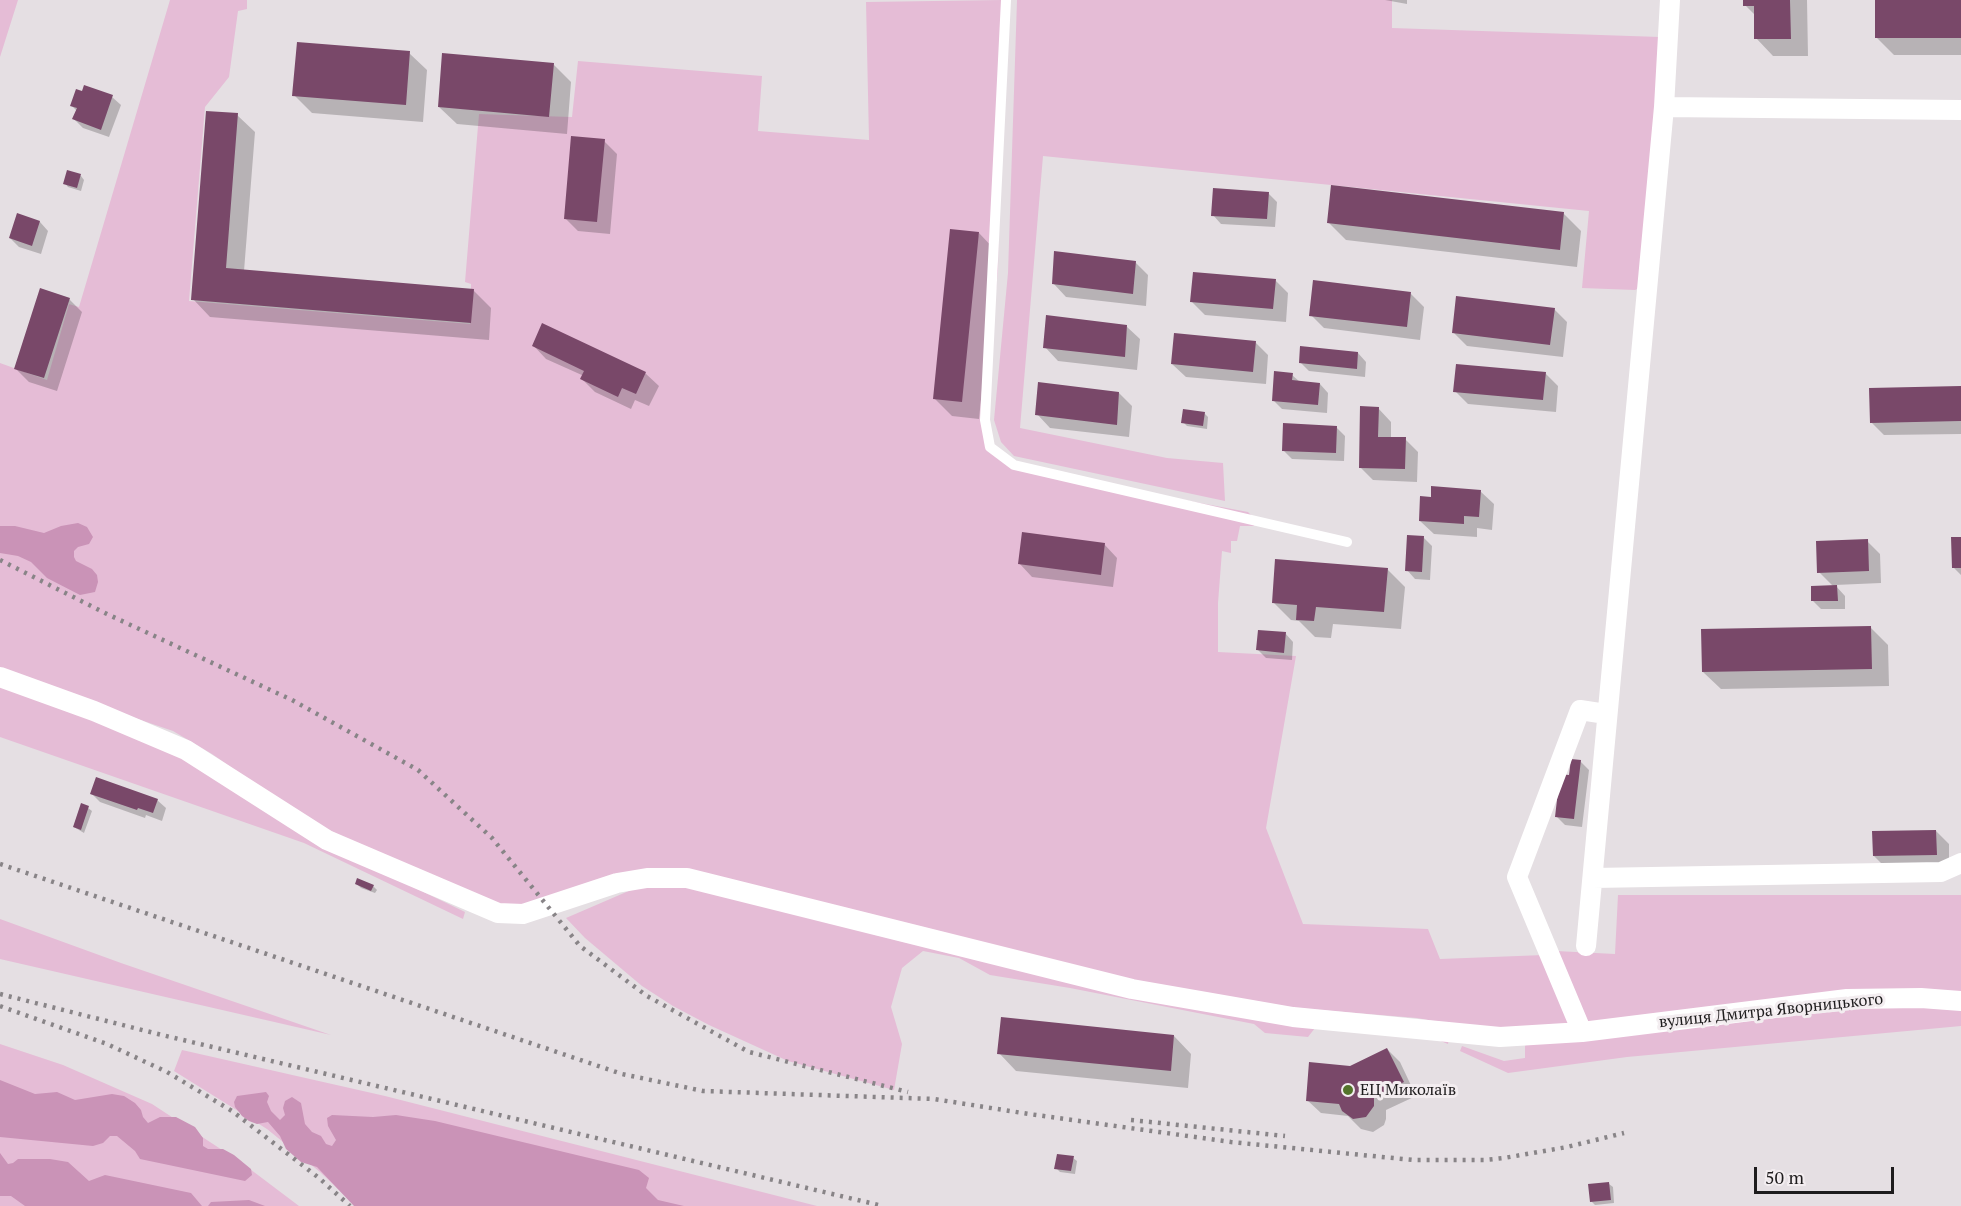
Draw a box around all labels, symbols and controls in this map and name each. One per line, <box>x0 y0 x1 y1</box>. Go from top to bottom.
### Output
street label: вулиця Дмитра Яворницького <box>1658 990 1884 1032</box>
place label: ЕЦ Миколаїв <box>1360 1080 1456 1100</box>
marker: ЕЦ Миколаїв <box>1341 1083 1355 1097</box>
scale bar <box>1757 1155 1896 1193</box>
text: 50 m <box>1765 1165 1804 1189</box>

